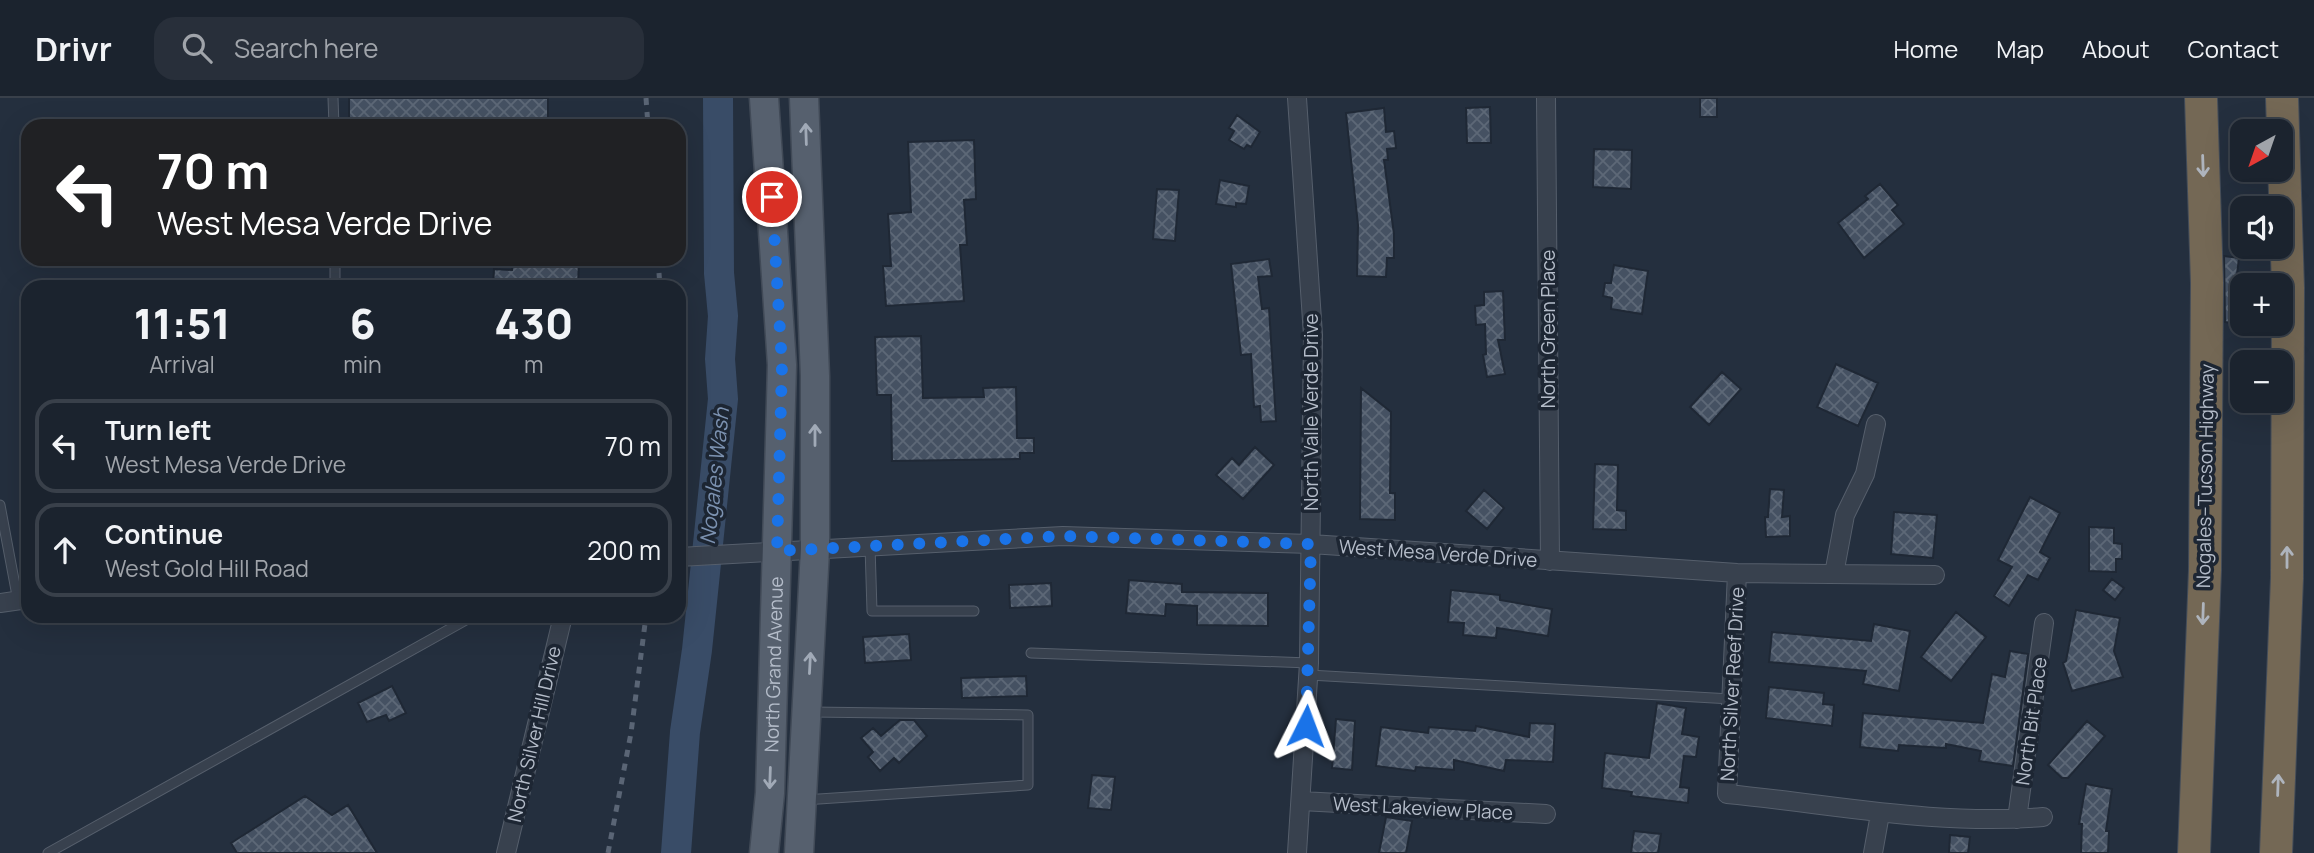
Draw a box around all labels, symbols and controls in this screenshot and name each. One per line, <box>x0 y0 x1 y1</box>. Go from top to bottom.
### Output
search box <box>154 17 644 80</box>
text: Drivr <box>35 26 112 71</box>
icon: search <box>178 29 216 67</box>
text: Search here <box>234 30 378 66</box>
text: Home <box>1893 32 1958 65</box>
text: Map <box>1996 32 2044 65</box>
text: About <box>2082 32 2150 65</box>
text: Contact <box>2188 32 2279 65</box>
north arrow <box>2230 119 2292 182</box>
map controls <box>2230 119 2293 413</box>
one-way arrow <box>799 123 812 146</box>
text: 70 m <box>157 137 269 204</box>
icon: left <box>42 147 133 238</box>
one-way arrow <box>2197 154 2210 177</box>
pin <box>742 167 802 227</box>
icon: arrive <box>753 178 791 216</box>
button: sound <box>2230 196 2293 259</box>
text: West Mesa Verde Drive <box>157 201 493 245</box>
street label: North Green Place <box>1535 250 1561 408</box>
button: + <box>2230 273 2293 336</box>
text: 11:51 <box>134 294 231 352</box>
text: 6 <box>349 294 376 352</box>
text: 430 <box>494 294 573 352</box>
street label: North Valle Verde Drive <box>1298 313 1324 511</box>
text: Arrival <box>149 348 215 380</box>
text: min <box>343 348 382 380</box>
text: m <box>524 348 544 380</box>
button: − <box>2230 350 2293 413</box>
street label: Nogales–Tucson Highway <box>2190 364 2220 588</box>
water label: Nogales Wash <box>693 405 735 546</box>
text: Turn left <box>105 412 212 448</box>
one-way arrow <box>808 424 822 447</box>
icon: left <box>46 427 84 465</box>
text: 70 m <box>605 428 661 464</box>
text: West Mesa Verde Drive <box>105 448 346 480</box>
text: Continue <box>105 516 223 552</box>
icon: ahead <box>46 531 84 569</box>
text: 200 m <box>587 532 661 568</box>
street label: West Mesa Verde Drive <box>1338 533 1538 573</box>
one-way arrow <box>2280 546 2294 569</box>
text: West Gold Hill Road <box>105 552 309 584</box>
street label: North Grand Avenue <box>758 576 789 753</box>
street label: North Silver Reef Drive <box>1714 586 1750 782</box>
one-way arrow <box>2197 602 2210 625</box>
street label: North Silver Hill Drive <box>501 643 567 825</box>
one-way arrow <box>804 651 817 674</box>
street label: North Bit Place <box>2009 655 2053 787</box>
position arrow <box>1269 689 1343 763</box>
one-way arrow <box>764 766 777 789</box>
one-way arrow <box>2272 774 2285 797</box>
street label: West Lakeview Place <box>1332 790 1514 826</box>

